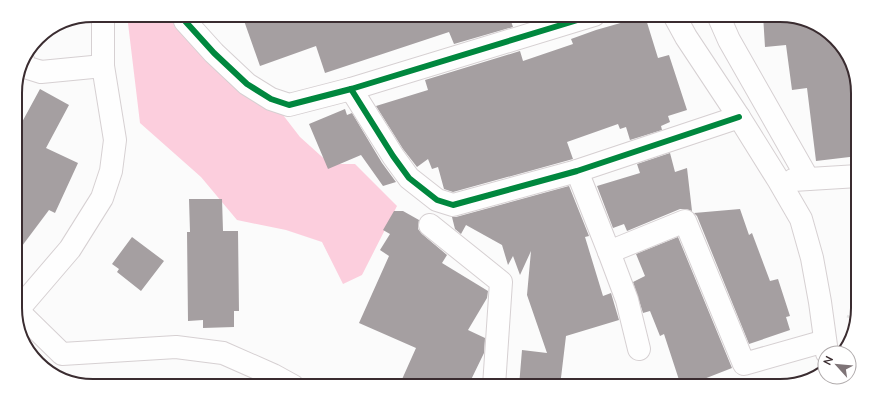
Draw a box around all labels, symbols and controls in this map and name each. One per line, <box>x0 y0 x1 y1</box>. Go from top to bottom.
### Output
north arrow <box>817 345 857 385</box>
text: N <box>820 354 836 367</box>

